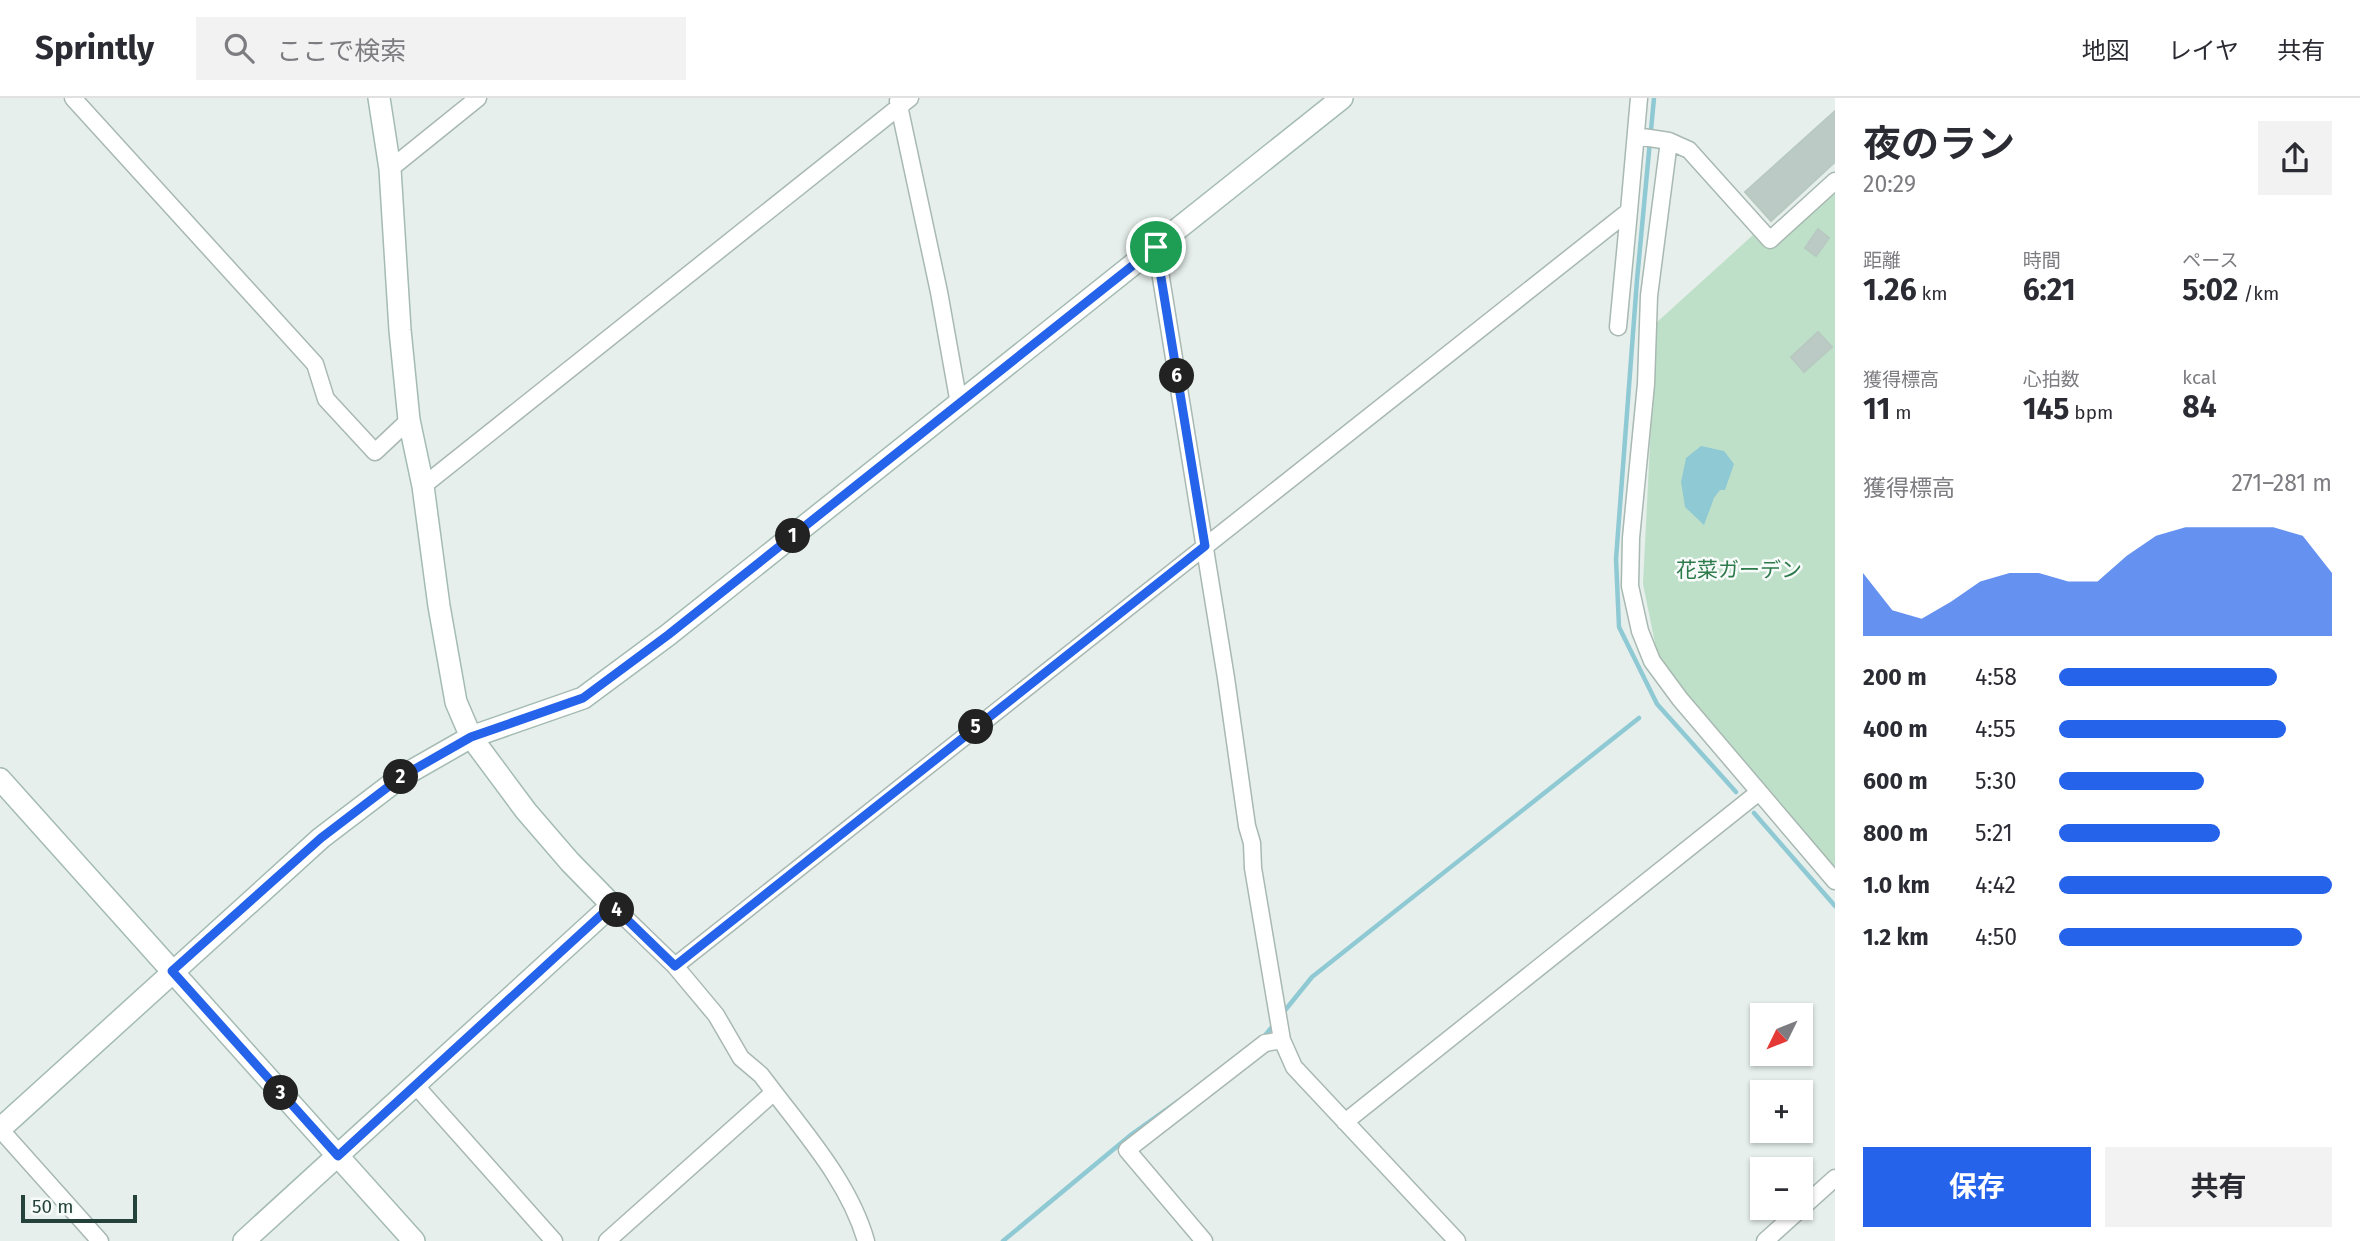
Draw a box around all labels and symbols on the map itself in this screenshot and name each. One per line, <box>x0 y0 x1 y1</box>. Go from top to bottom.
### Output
pin <box>1126 217 1186 277</box>
pin: 6 <box>1160 358 1194 394</box>
pin: 1 <box>776 518 810 554</box>
park label: 花菜ガーデン <box>1676 557 1802 583</box>
pin: 5 <box>958 710 993 744</box>
pin: 2 <box>384 760 418 794</box>
pin: 4 <box>600 892 634 928</box>
north arrow <box>1750 1003 1813 1066</box>
pin: 3 <box>264 1076 298 1110</box>
scale bar <box>21 1192 136 1224</box>

